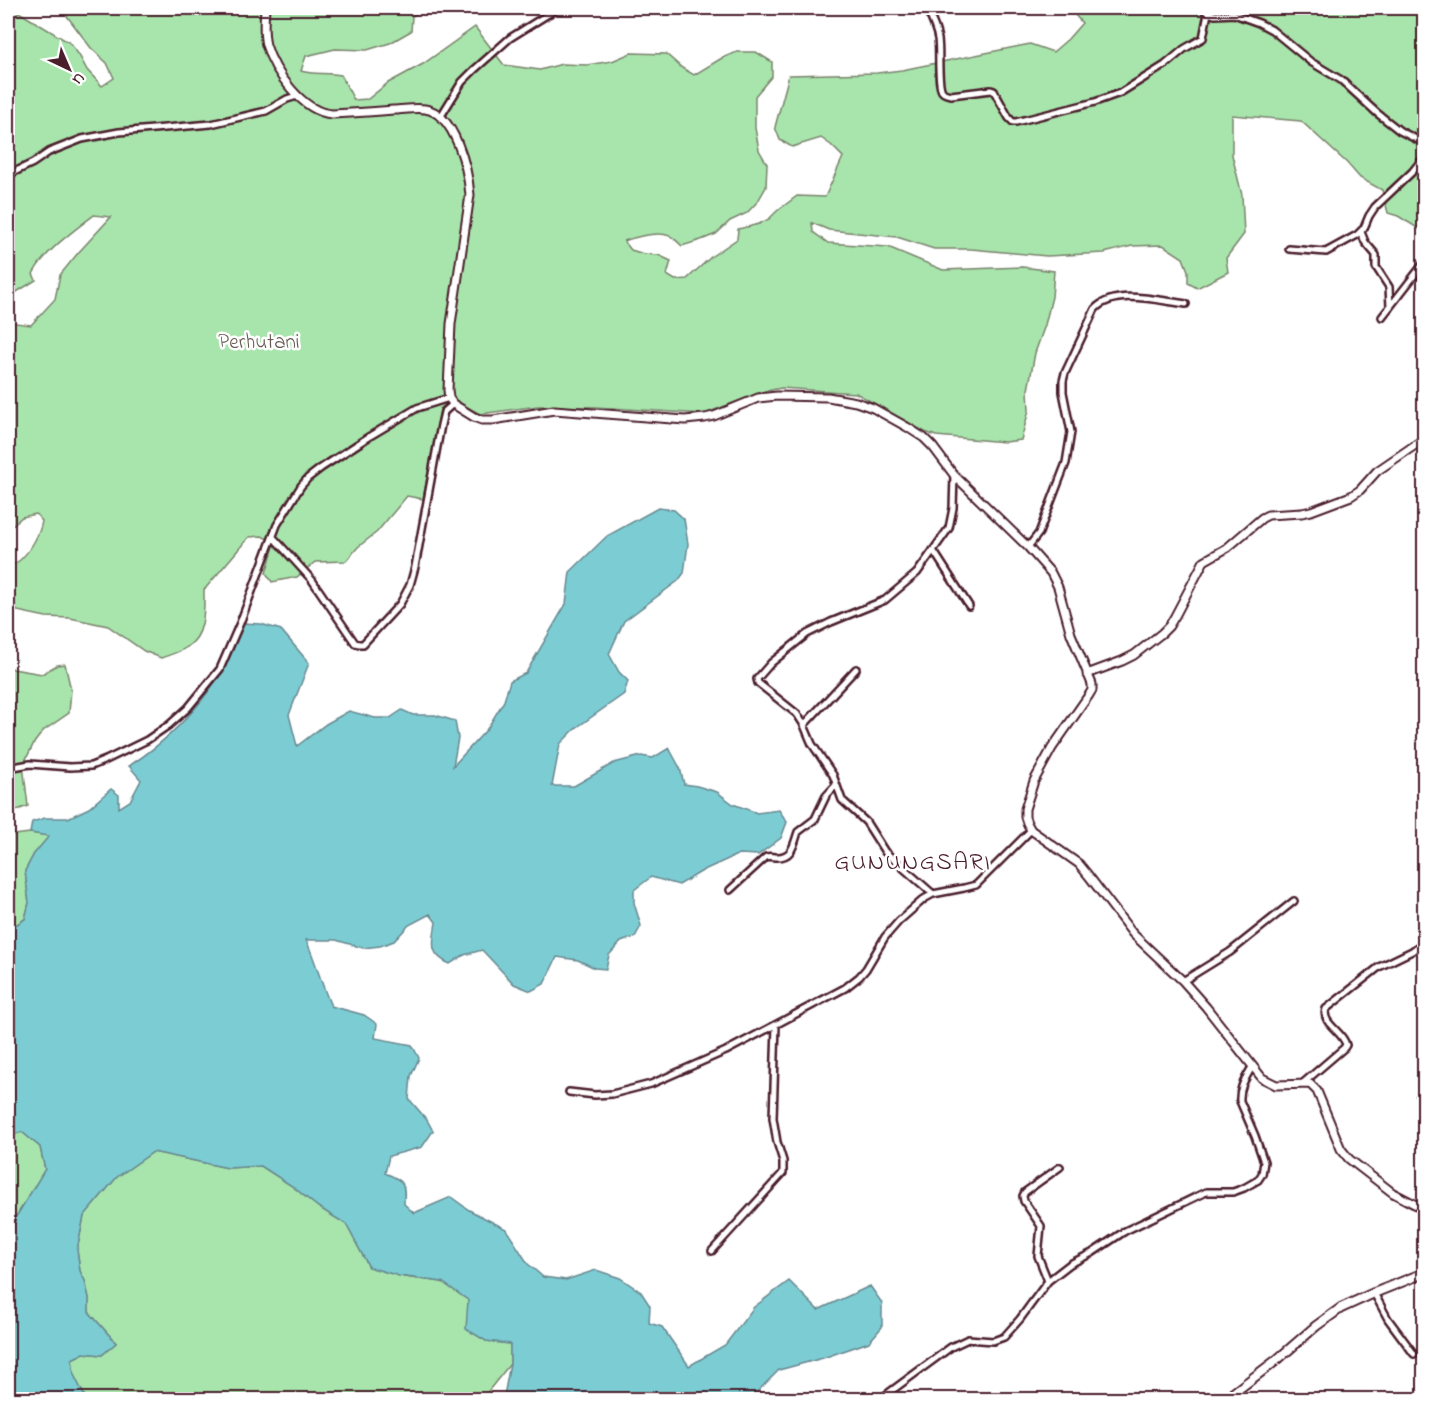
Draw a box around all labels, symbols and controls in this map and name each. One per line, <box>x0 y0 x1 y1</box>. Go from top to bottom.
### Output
north arrow <box>39 39 99 99</box>
text: U <box>66 66 90 91</box>
park label: Perhutani <box>218 328 300 358</box>
district label: GUNUNGSARI <box>835 846 991 881</box>

